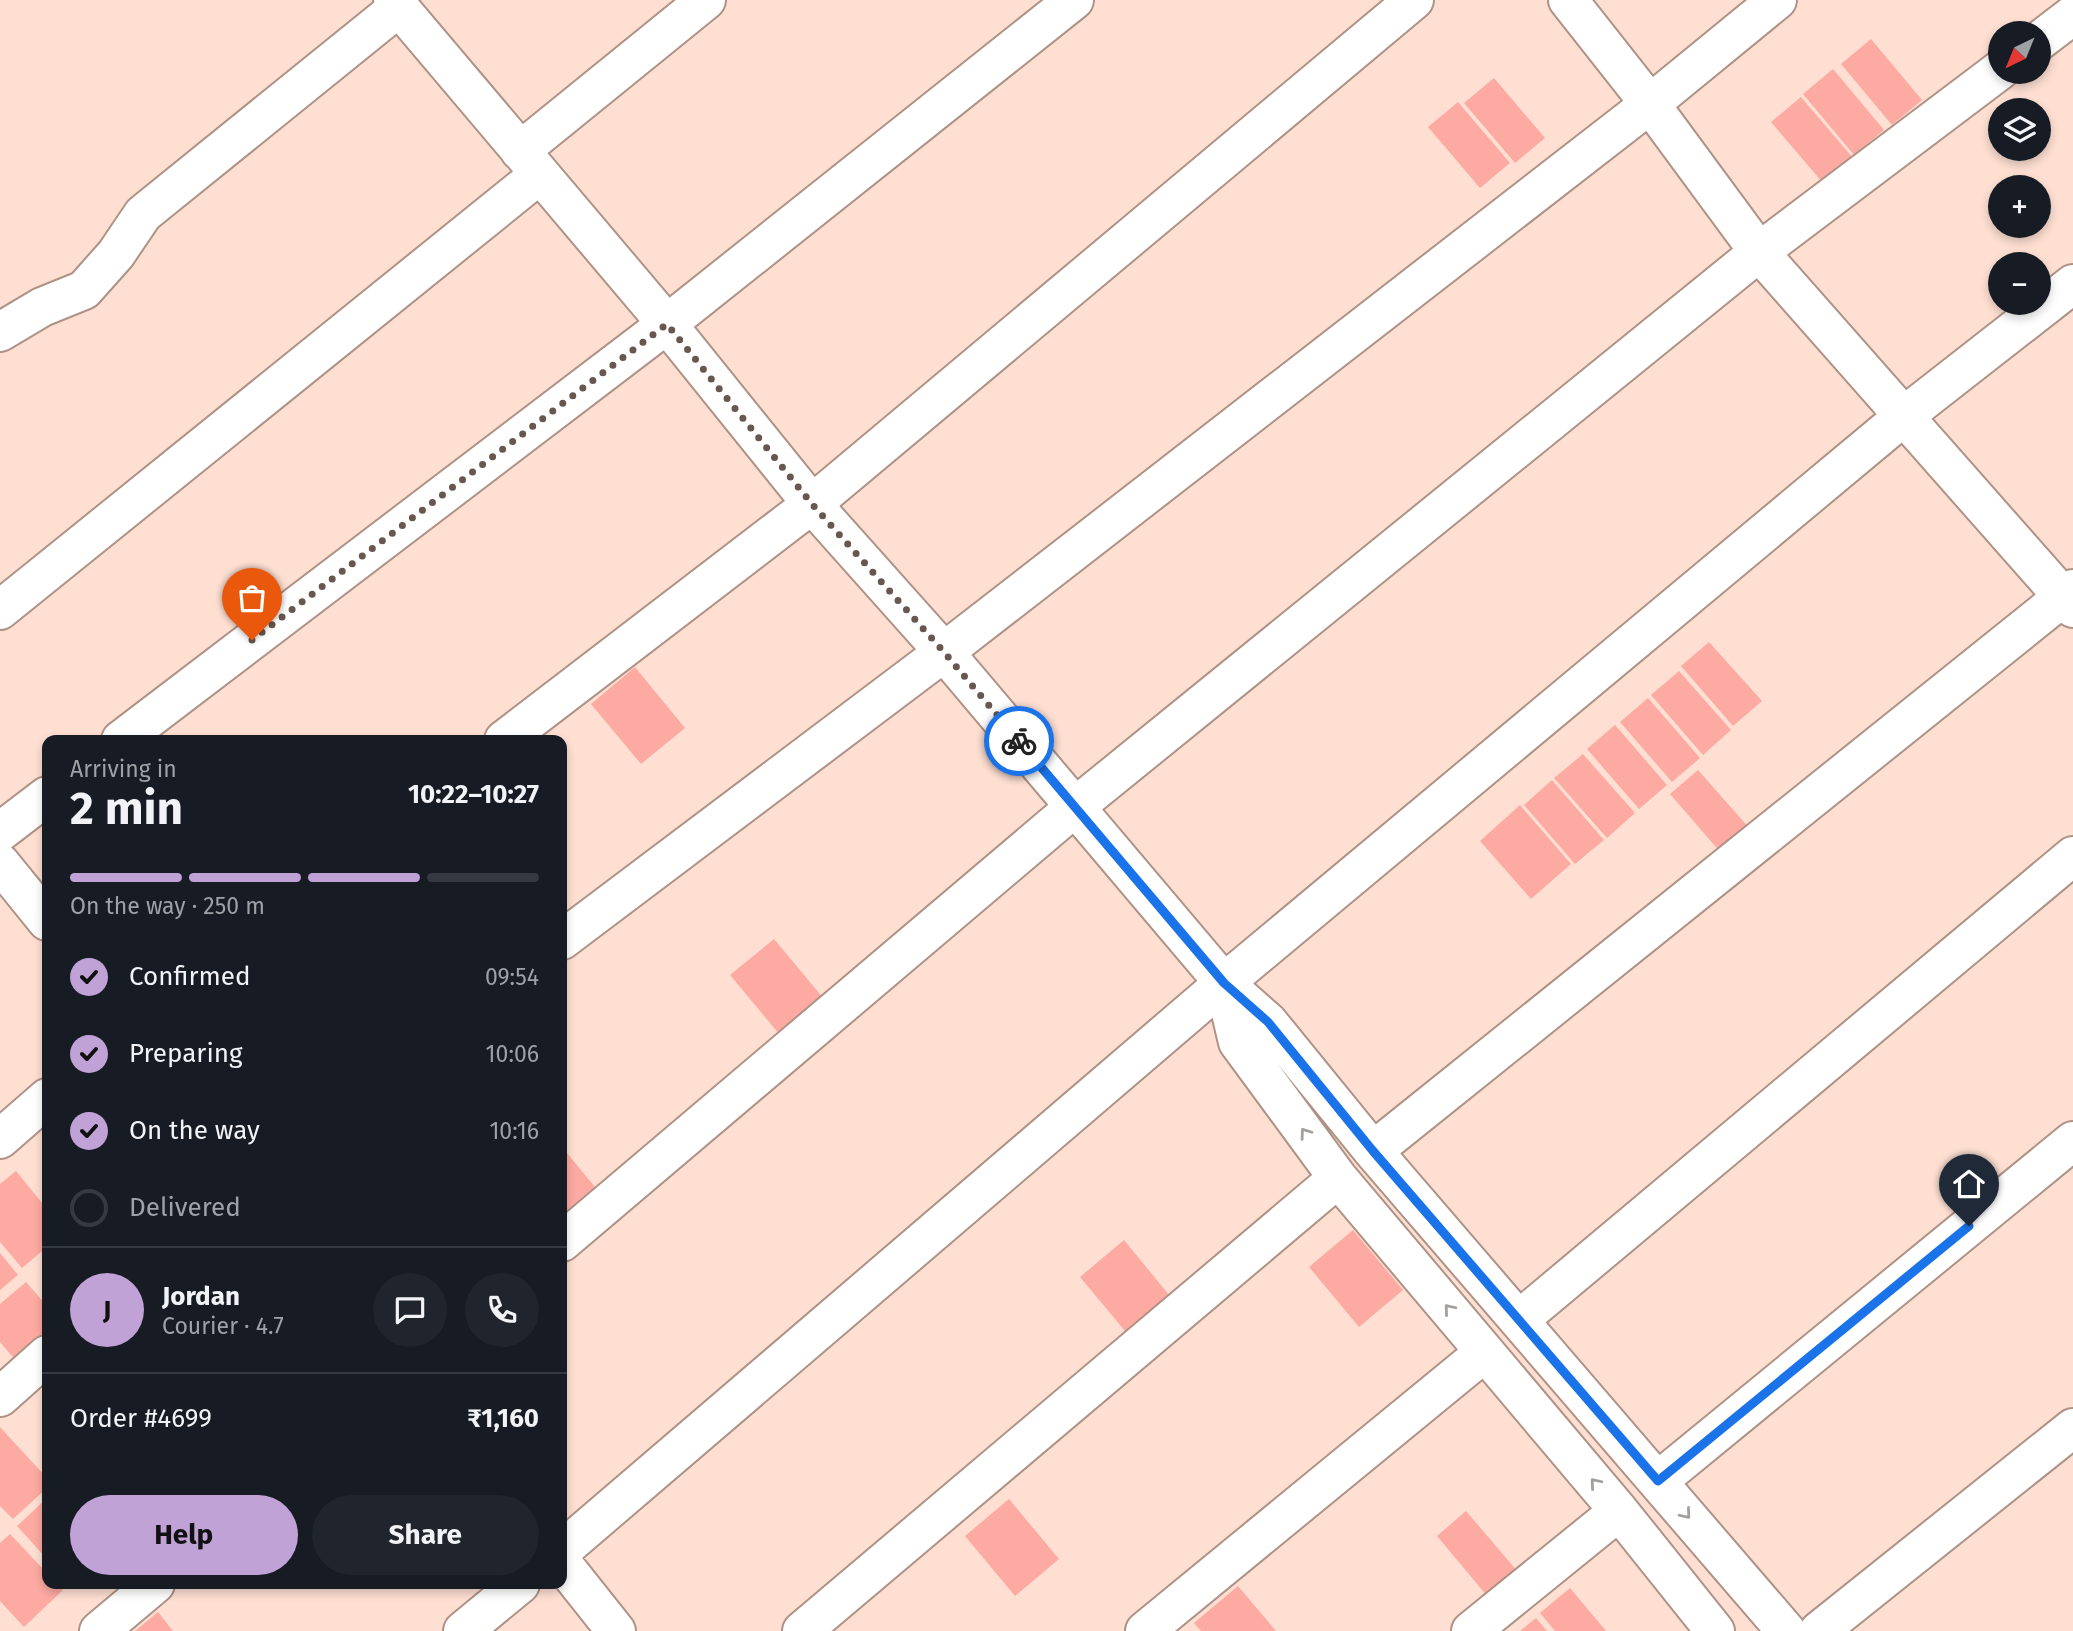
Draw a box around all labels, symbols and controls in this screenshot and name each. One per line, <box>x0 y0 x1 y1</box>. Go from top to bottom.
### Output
north arrow <box>1988 21 2051 84</box>
map controls <box>1988 21 2051 315</box>
button: layers <box>1988 98 2051 161</box>
button: + <box>1988 175 2051 238</box>
button: − <box>1988 252 2051 315</box>
pin <box>222 568 282 640</box>
icon: bag <box>233 579 271 617</box>
courier <box>984 706 1054 776</box>
icon: bike <box>1000 722 1038 760</box>
text: Arriving in <box>70 755 177 783</box>
text: 10:22–10:27 <box>408 779 539 810</box>
text: 2 min <box>70 781 183 836</box>
text: On the way · 250 m <box>70 892 265 920</box>
icon: check <box>70 958 108 996</box>
text: Confirmed <box>129 961 250 992</box>
text: 09:54 <box>485 963 539 991</box>
icon: check <box>70 1035 108 1073</box>
text: Preparing <box>129 1038 242 1069</box>
text: 10:06 <box>486 1040 539 1068</box>
icon: check <box>70 1112 108 1150</box>
text: On the way <box>129 1115 260 1146</box>
text: 10:16 <box>489 1117 539 1145</box>
one-way arrow <box>1301 1128 1313 1140</box>
pin <box>1939 1154 1999 1226</box>
icon: home <box>1950 1165 1988 1203</box>
text: Delivered <box>129 1192 241 1223</box>
button: chat <box>373 1273 447 1347</box>
button: phone <box>465 1273 539 1347</box>
text: Jordan <box>162 1281 240 1312</box>
text: J <box>103 1295 111 1326</box>
one-way arrow <box>1445 1304 1457 1317</box>
text: Courier · 4.7 <box>162 1312 284 1340</box>
text: Order #4699 <box>70 1403 212 1434</box>
text: ₹1,160 <box>467 1403 539 1434</box>
one-way arrow <box>1591 1478 1603 1491</box>
button: Help <box>70 1495 298 1575</box>
button: Share <box>312 1495 539 1575</box>
one-way arrow <box>1678 1506 1690 1519</box>

